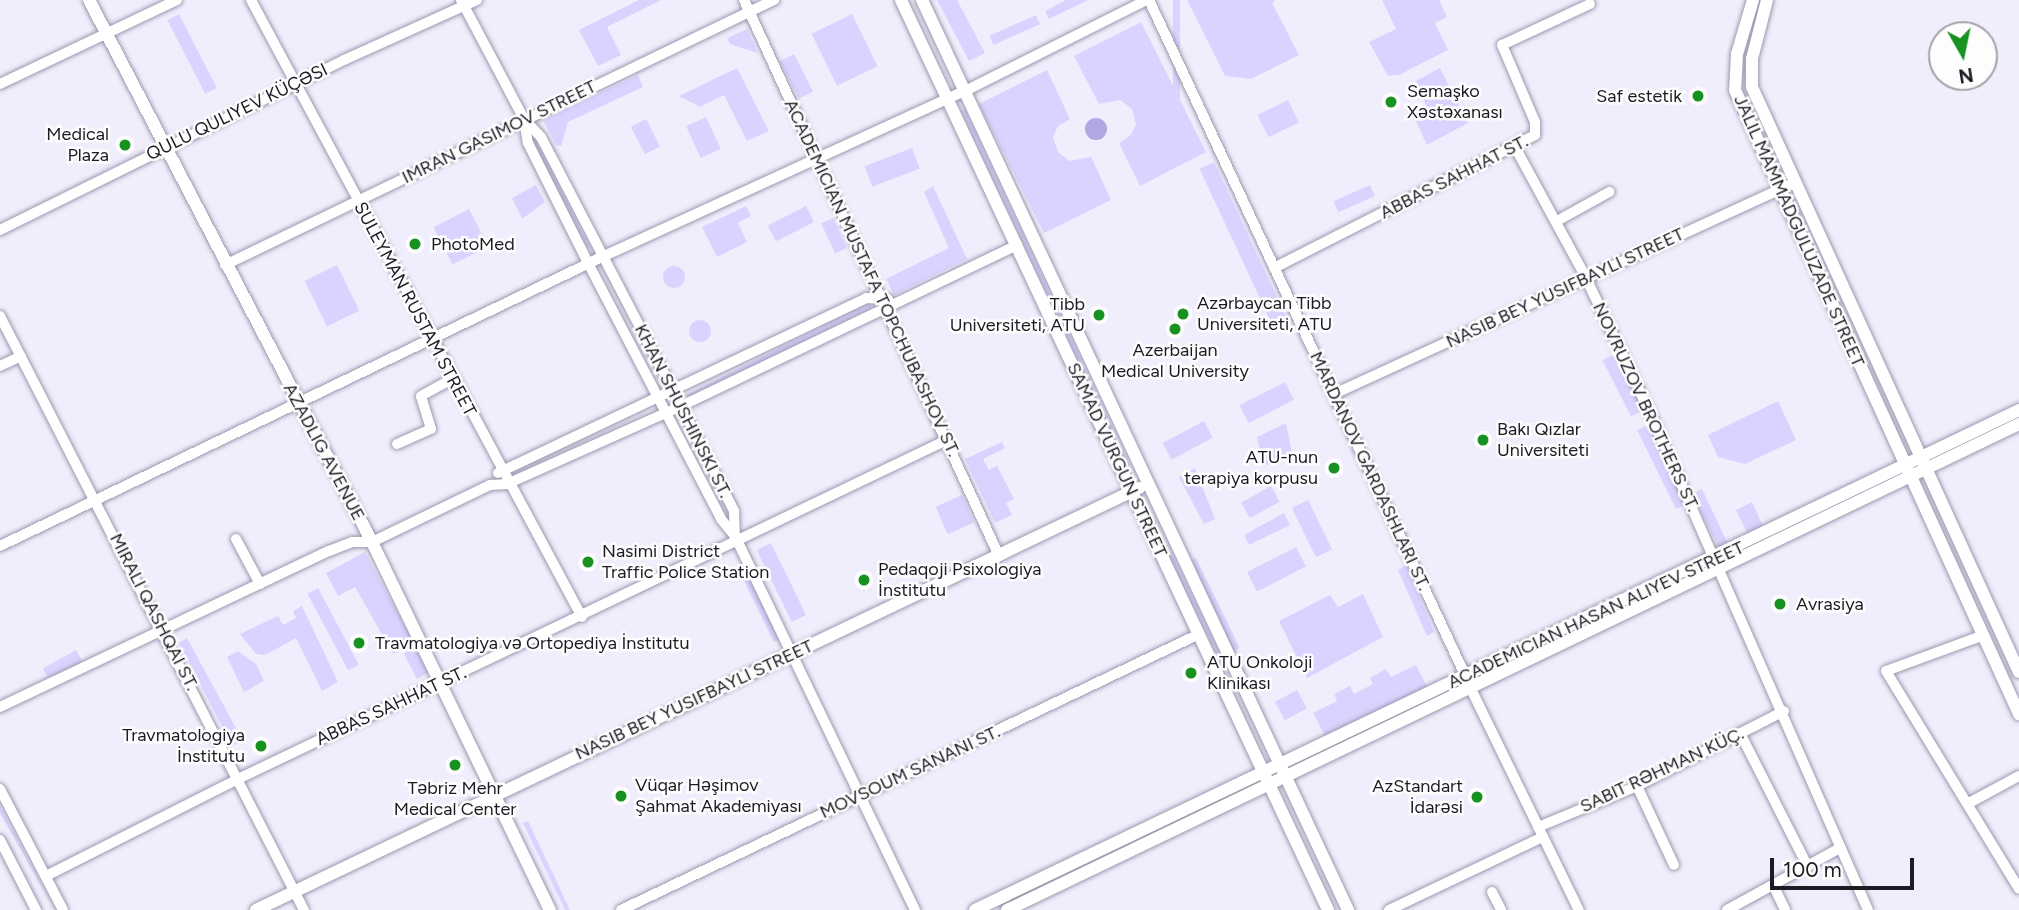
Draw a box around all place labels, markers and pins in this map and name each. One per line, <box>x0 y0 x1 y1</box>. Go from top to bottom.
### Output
place label: Semaşko Xəstəxanası <box>1407 81 1503 124</box>
place label: Saf estetik <box>1596 85 1682 107</box>
marker: Saf estetik <box>1688 86 1708 106</box>
marker: Semaşko Xəstəxanası <box>1381 92 1401 112</box>
place label: Medical Plaza <box>46 124 109 166</box>
marker: Medical Plaza <box>115 135 135 155</box>
place label: PhotoMed <box>431 233 515 255</box>
marker: PhotoMed <box>405 234 425 254</box>
place label: Azərbaycan Tibb Universiteti, ATU <box>1197 293 1332 336</box>
place label: Tibb Universiteti, ATU <box>950 294 1085 336</box>
marker: Azərbaycan Tibb Universiteti, ATU <box>1175 306 1191 322</box>
marker: Tibb Universiteti, ATU <box>1091 307 1107 323</box>
marker: Azerbaijan Medical University <box>1167 321 1183 337</box>
place label: Azerbaijan Medical University <box>1101 340 1249 382</box>
place label: Bakı Qızlar Universiteti <box>1497 419 1589 462</box>
marker: Bakı Qızlar Universiteti <box>1475 432 1491 448</box>
place label: ATU-nun terapiya korpusu <box>1184 447 1318 490</box>
marker: ATU-nun terapiya korpusu <box>1324 458 1344 478</box>
place label: Nasimi District Traffic Police Station <box>602 541 769 584</box>
marker: Nasimi District Traffic Police Station <box>580 554 596 570</box>
place label: Pedaqoji Psixologiya İnstitutu <box>878 559 1041 602</box>
marker: Pedaqoji Psixologiya İnstitutu <box>856 572 872 588</box>
place label: Avrasiya <box>1796 593 1864 615</box>
marker: Avrasiya <box>1770 594 1790 614</box>
place label: Travmatologiya və Ortopediya İnstitutu <box>375 632 689 654</box>
marker: Travmatologiya və Ortopediya İnstitutu <box>349 633 369 653</box>
place label: ATU Onkoloji Klinikası <box>1207 652 1312 694</box>
marker: ATU Onkoloji Klinikası <box>1181 663 1201 683</box>
place label: Travmatologiya İnstitutu <box>122 725 245 768</box>
marker: Travmatologiya İnstitutu <box>251 736 271 756</box>
marker: Təbriz Mehr Medical Center <box>445 755 465 775</box>
place label: Vüqar Həşimov Şahmat Akademiyası <box>635 775 802 818</box>
place label: AzStandart İdarəsi <box>1372 776 1463 818</box>
place label: Təbriz Mehr Medical Center <box>394 778 516 820</box>
marker: Vüqar Həşimov Şahmat Akademiyası <box>613 788 629 804</box>
marker: AzStandart İdarəsi <box>1469 789 1485 805</box>

